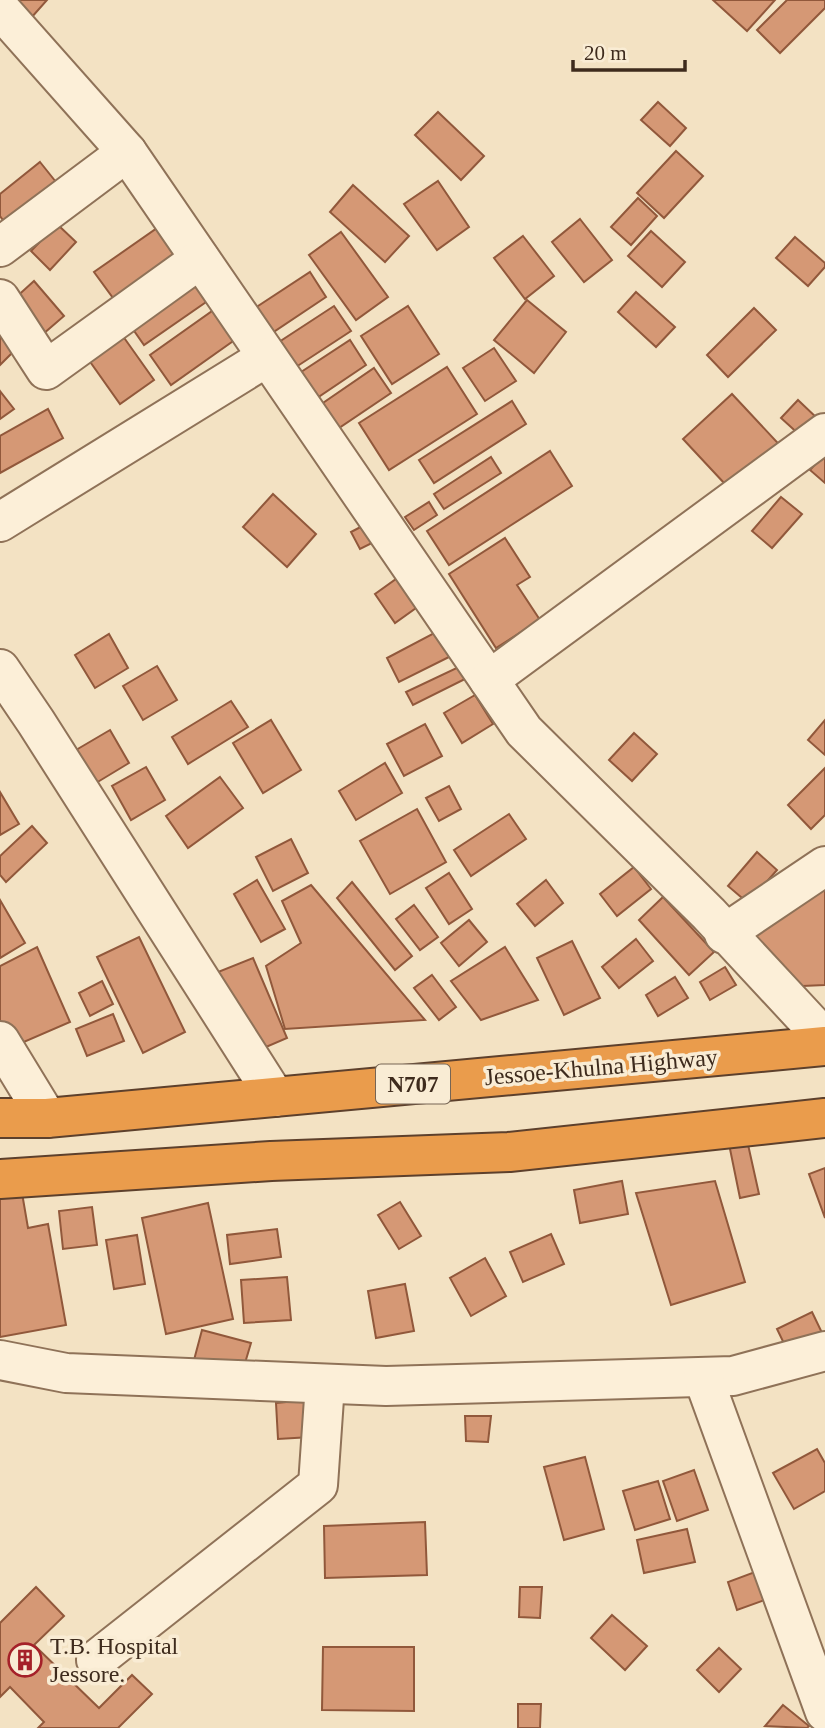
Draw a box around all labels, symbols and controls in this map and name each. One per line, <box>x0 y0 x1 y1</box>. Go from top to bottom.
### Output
scale bar <box>573 28 685 72</box>
text: 20 m <box>584 41 627 65</box>
street label: Jessoe-Khulna Highway <box>483 1044 719 1090</box>
road number: N707 <box>376 1064 450 1104</box>
place label: T.B. Hospital Jessore. <box>50 1633 179 1687</box>
building icon: T.B. Hospital Jessore. <box>6 1641 44 1679</box>

